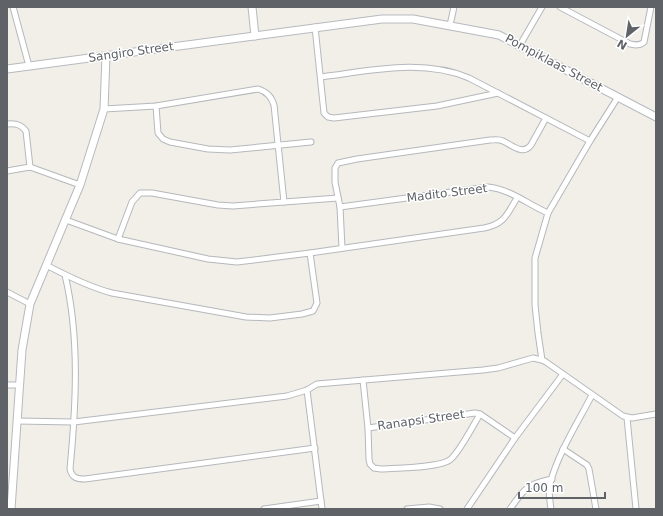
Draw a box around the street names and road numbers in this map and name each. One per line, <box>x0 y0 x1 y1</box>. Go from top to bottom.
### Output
street label: Pompiklaas Street <box>503 31 605 95</box>
street label: Sangiro Street <box>88 39 175 65</box>
street label: Madito Street <box>406 181 488 205</box>
street label: Ranapsi Street <box>377 407 466 433</box>

